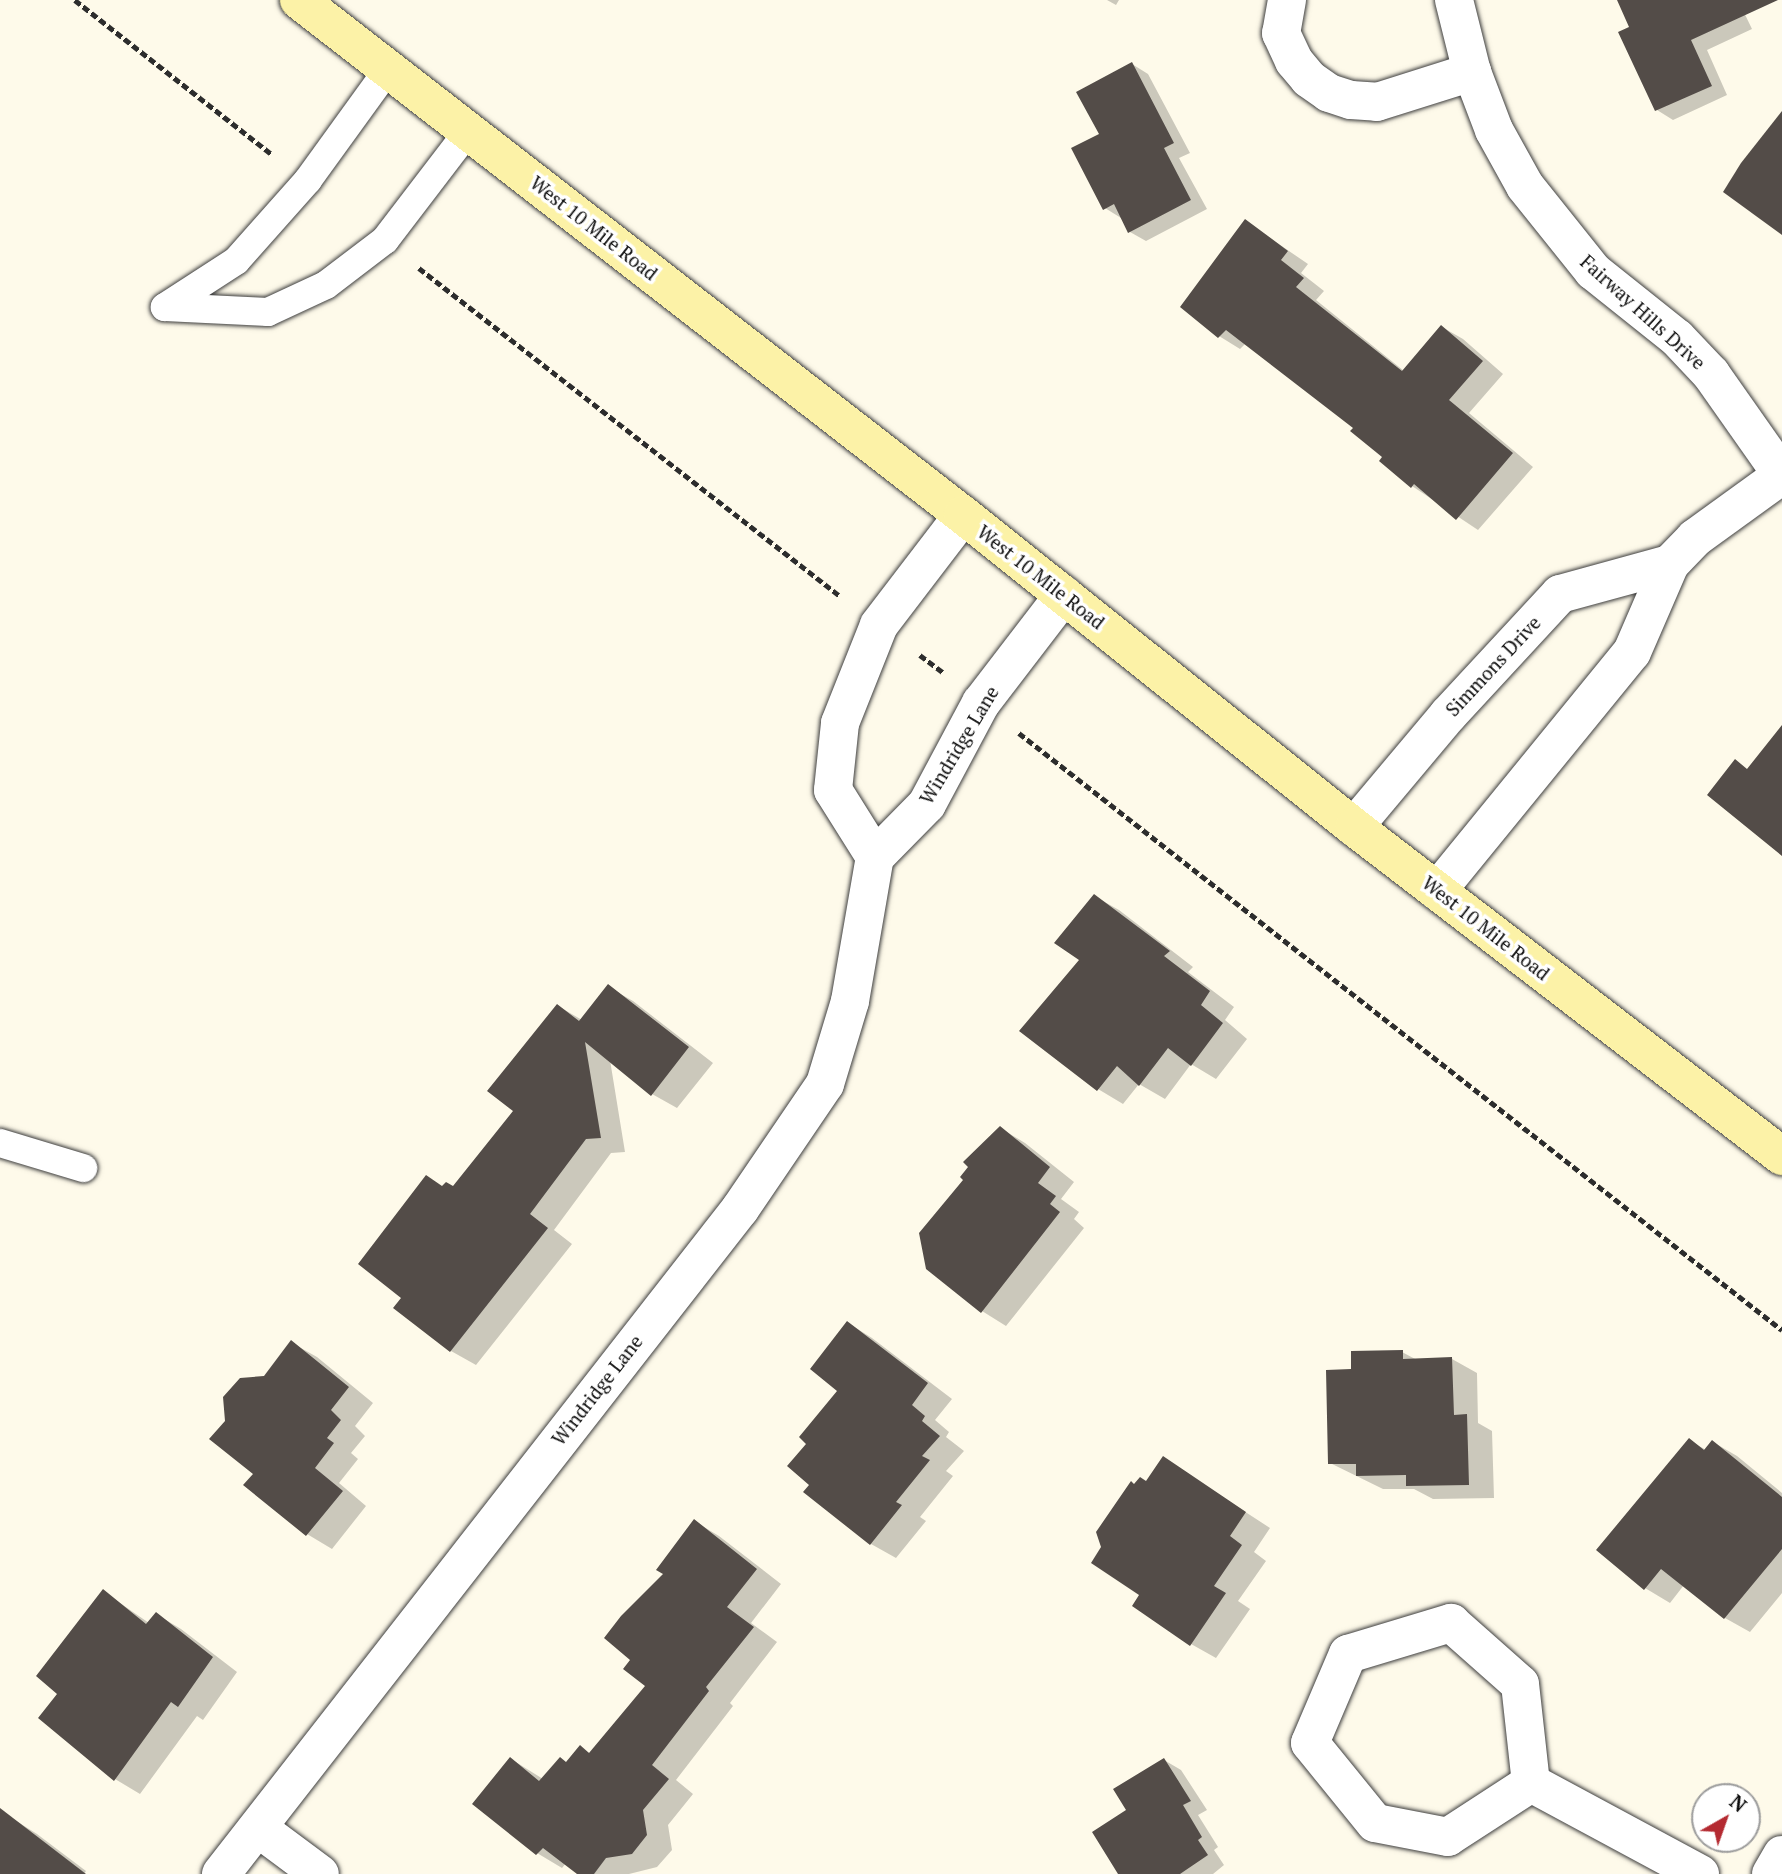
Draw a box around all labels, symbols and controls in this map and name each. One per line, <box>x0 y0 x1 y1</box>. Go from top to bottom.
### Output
street label: West 10 Mile Road <box>526 171 662 285</box>
street label: Fairway Hills Drive <box>1576 250 1710 374</box>
street label: West 10 Mile Road <box>973 520 1109 634</box>
street label: Simmons Drive <box>1441 611 1545 721</box>
street label: Windridge Lane <box>915 682 1003 808</box>
street label: West 10 Mile Road <box>1418 871 1554 985</box>
street label: Windridge Lane <box>547 1330 647 1450</box>
north arrow <box>1691 1783 1761 1853</box>
text: N <box>1725 1789 1752 1817</box>

